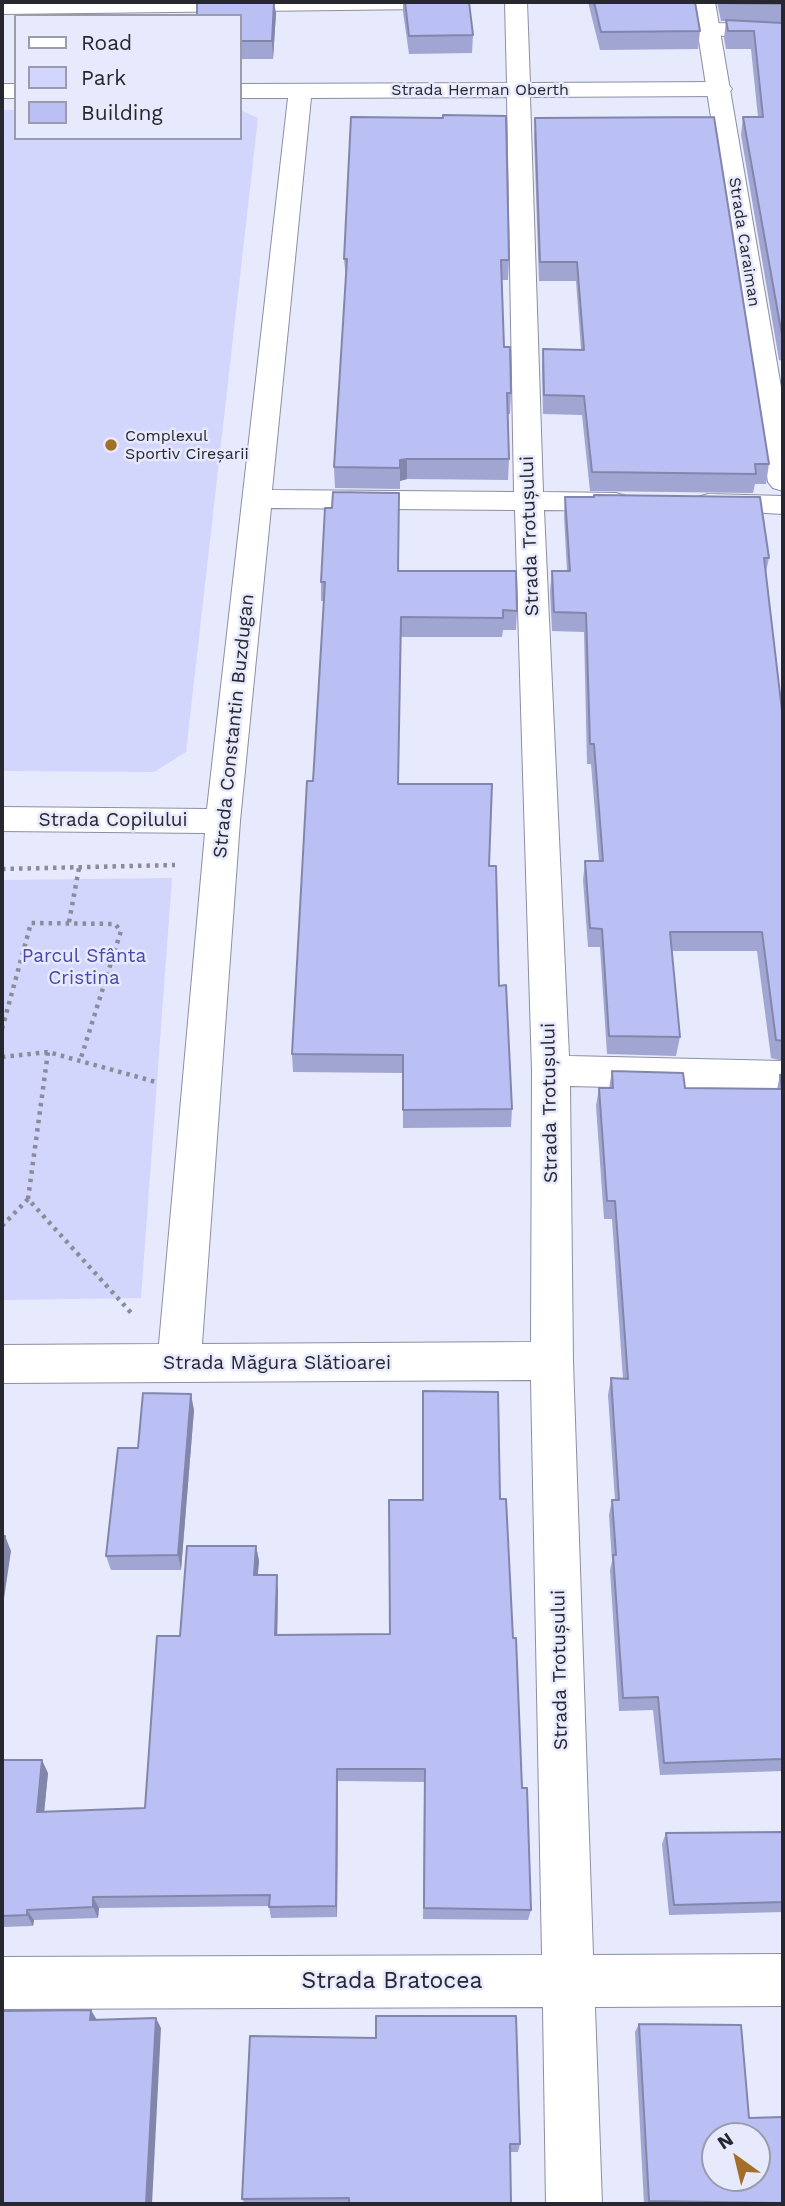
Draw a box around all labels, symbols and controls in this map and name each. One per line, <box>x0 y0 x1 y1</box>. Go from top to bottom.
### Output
legend <box>14 14 242 140</box>
text: Road <box>81 30 132 55</box>
text: Park <box>81 65 126 90</box>
street label: Strada Herman Oberth <box>391 80 569 100</box>
text: Building <box>81 100 163 125</box>
street label: Strada Caraiman <box>724 176 764 308</box>
place label: Complexul Sportiv Cireșarii <box>125 426 249 464</box>
marker: Complexul Sportiv Cireșarii <box>103 437 119 453</box>
street label: Strada Trotușului <box>516 455 544 617</box>
street label: Strada Constantin Buzdugan <box>209 593 259 859</box>
street label: Strada Copilului <box>38 809 188 831</box>
park label: Parcul Sfânta Cristina <box>22 945 146 989</box>
street label: Strada Trotușului <box>537 1023 563 1183</box>
street label: Strada Măgura Slătioarei <box>163 1352 391 1374</box>
street label: Strada Trotușului <box>547 1590 573 1750</box>
street label: Strada Bratocea <box>302 1967 482 1995</box>
north arrow <box>701 2122 771 2192</box>
text: N <box>713 2127 737 2154</box>

